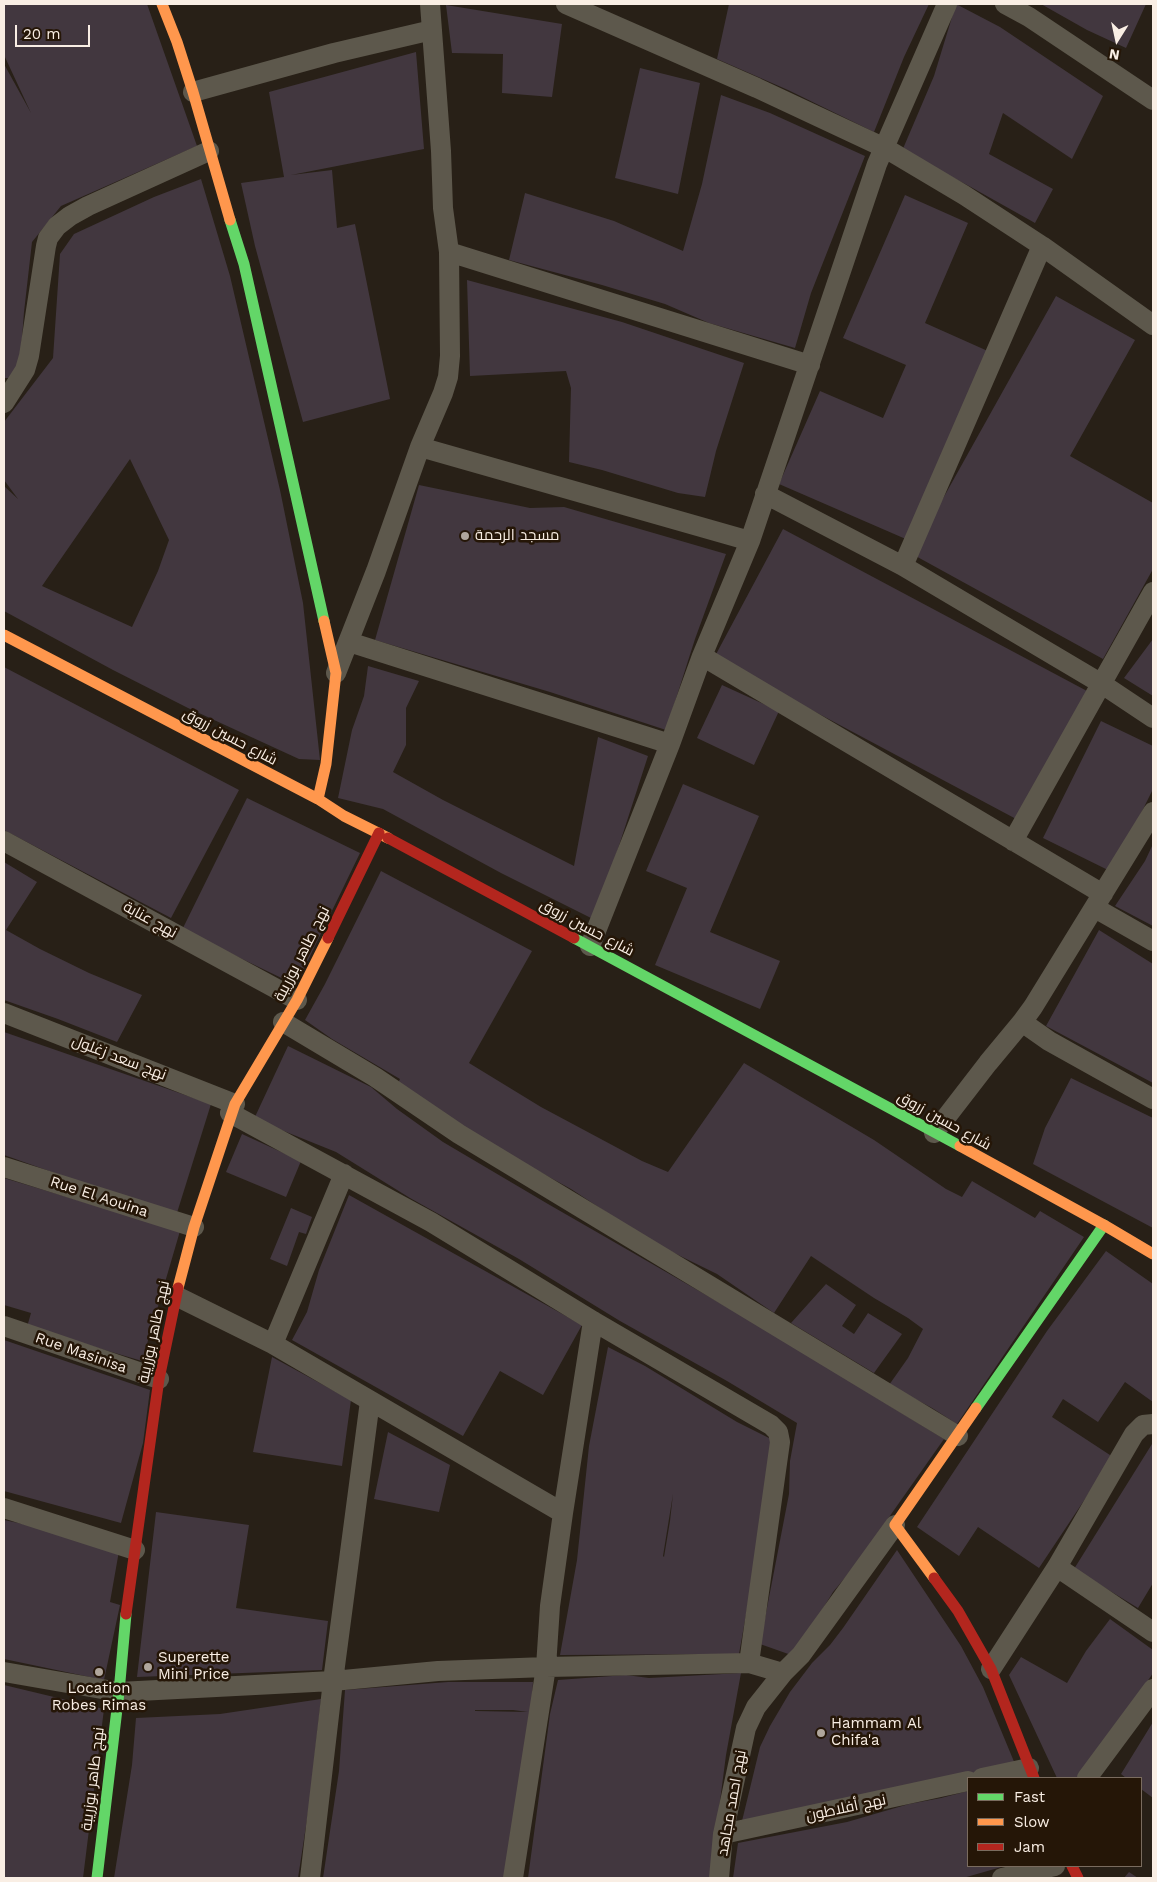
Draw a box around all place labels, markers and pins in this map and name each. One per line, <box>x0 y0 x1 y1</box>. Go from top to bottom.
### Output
place label: مسجد الرحمة <box>475 527 559 545</box>
marker: مسجد الرحمة <box>459 530 471 542</box>
place label: Superette Mini Price <box>158 1649 230 1684</box>
marker: Superette Mini Price <box>142 1661 154 1673</box>
marker: Location Robes Rimas <box>93 1666 105 1678</box>
place label: Location Robes Rimas <box>52 1680 146 1715</box>
place label: Hammam Al Chifa'a <box>831 1715 921 1750</box>
marker: Hammam Al Chifa'a <box>815 1727 827 1739</box>

